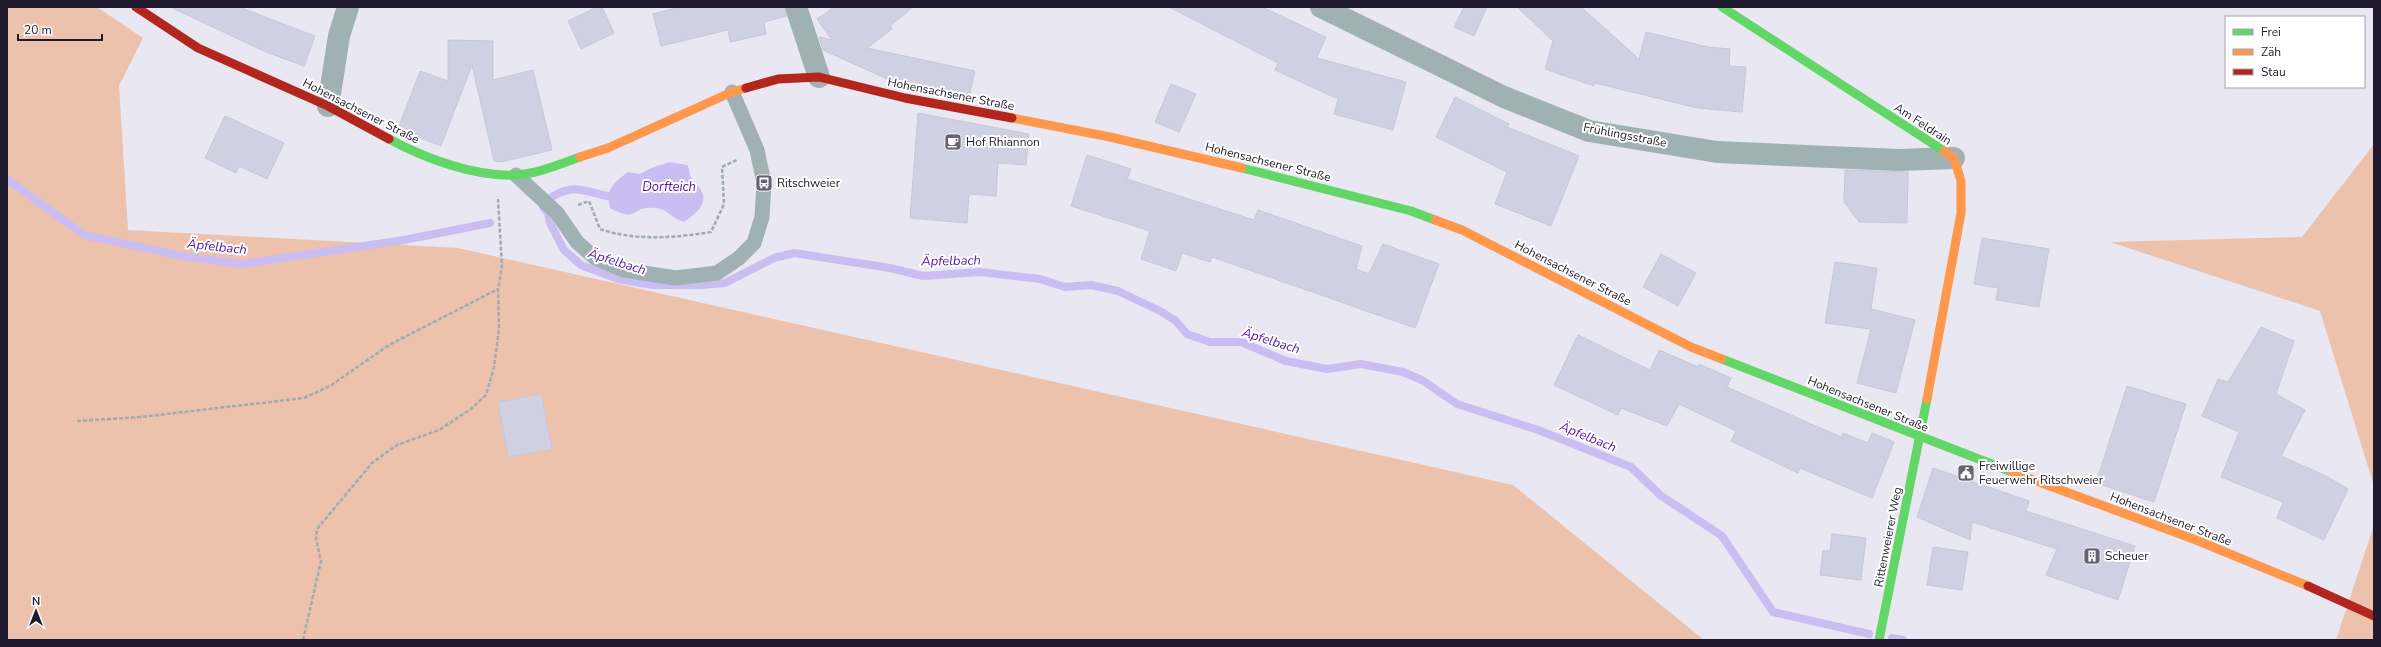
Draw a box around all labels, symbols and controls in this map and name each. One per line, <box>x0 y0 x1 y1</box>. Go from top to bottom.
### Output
scale bar <box>18 16 102 42</box>
legend <box>2225 16 2365 88</box>
text: 20 m <box>24 22 52 38</box>
text: Frei <box>2261 24 2281 40</box>
text: Zäh <box>2261 44 2281 60</box>
text: Stau <box>2261 64 2286 80</box>
street label: Hohensachsener Straße <box>886 74 1016 114</box>
street label: Hohensachsener Straße <box>300 75 422 147</box>
street label: Am Feldrain <box>1891 99 1955 149</box>
street label: Frühlingsstraße <box>1582 119 1668 151</box>
cafe icon: Hof Rhiannon <box>943 132 963 152</box>
place label: Hof Rhiannon <box>966 134 1040 150</box>
street label: Hohensachsener Straße <box>1203 139 1333 185</box>
bus stop icon: Ritschweier <box>754 173 774 193</box>
place label: Ritschweier <box>777 175 841 191</box>
water label: Dorfteich <box>642 178 696 196</box>
water label: Äpfelbach <box>185 234 248 259</box>
street label: Hohensachsener Straße <box>1512 237 1634 309</box>
water label: Äpfelbach <box>585 243 649 279</box>
water label: Äpfelbach <box>920 250 981 271</box>
water label: Äpfelbach <box>1239 322 1303 358</box>
street label: Hohensachsener Straße <box>1805 372 1931 436</box>
water label: Äpfelbach <box>1556 416 1619 457</box>
place label: Freiwillige Feuerwehr Ritschweier <box>1979 458 2104 488</box>
public building icon: Freiwillige Feuerwehr Ritschweier <box>1956 463 1976 483</box>
street label: Rittenweierer Weg <box>1870 486 1906 588</box>
street label: Hohensachsener Straße <box>2108 488 2234 550</box>
building icon: Scheuer <box>2082 546 2102 566</box>
place label: Scheuer <box>2105 548 2149 564</box>
north arrow <box>16 591 56 631</box>
text: N <box>32 594 40 609</box>

